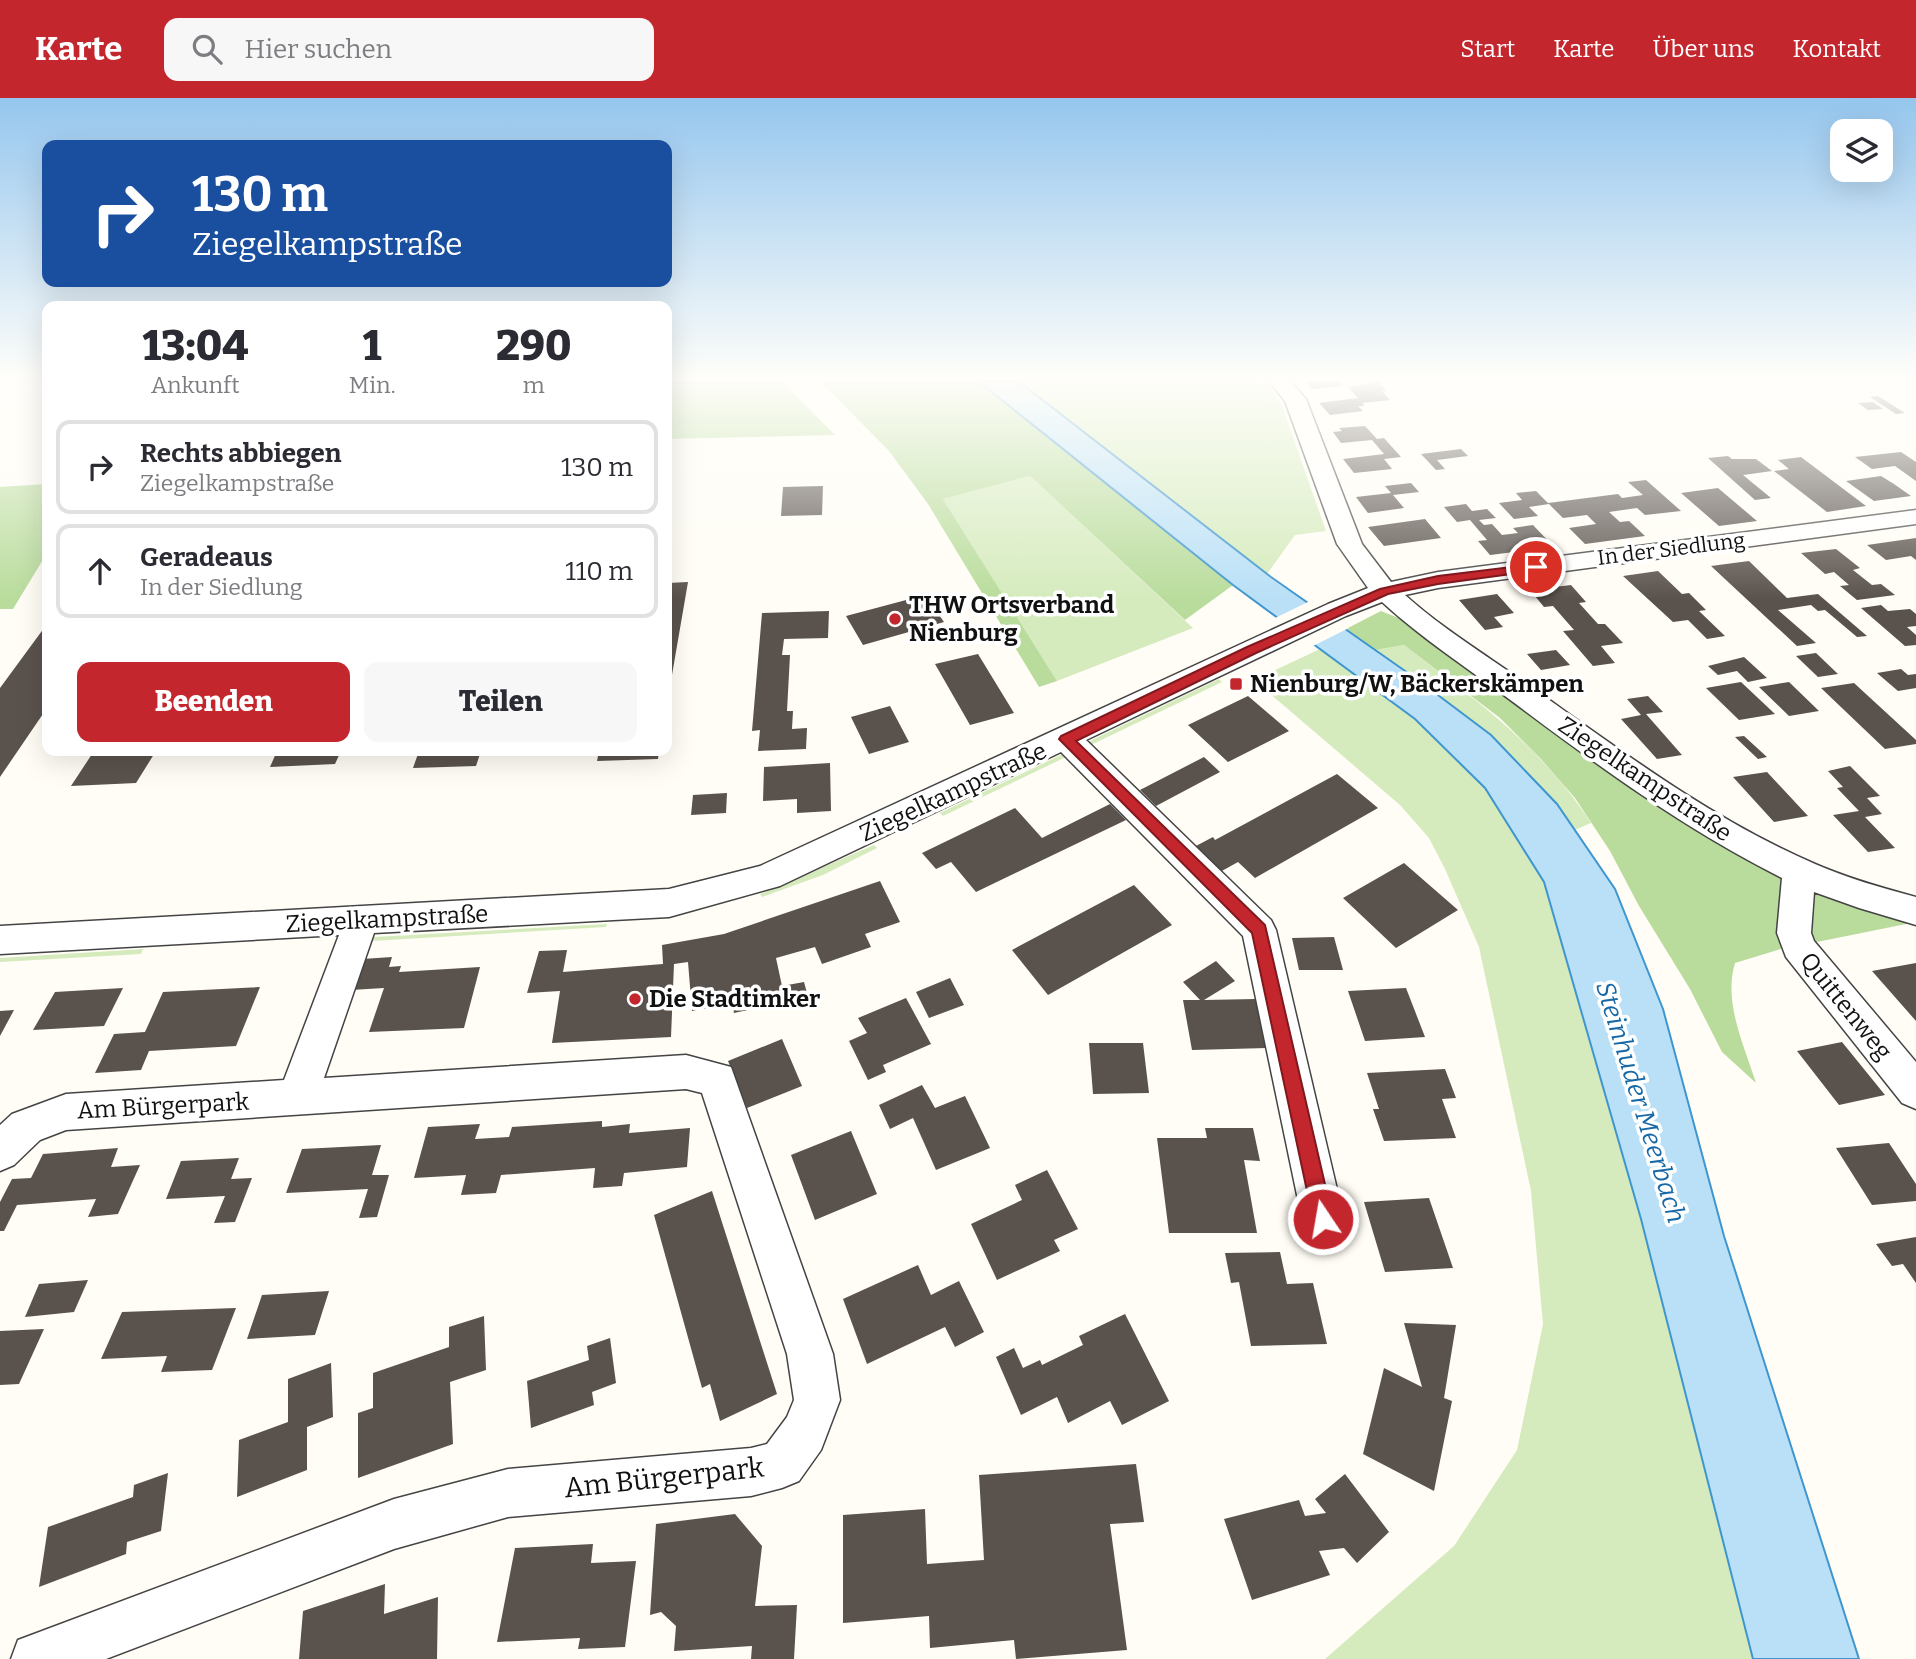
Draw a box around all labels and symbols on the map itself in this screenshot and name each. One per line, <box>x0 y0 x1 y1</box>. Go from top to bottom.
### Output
street label: In der Siedlung <box>1596 527 1747 571</box>
pin <box>1506 537 1566 597</box>
place label: THW Ortsverband Nienburg <box>909 591 1115 647</box>
marker: THW Ortsverband Nienburg <box>887 611 903 627</box>
place label: Nienburg/W, Bäckerskämpen <box>1250 670 1584 698</box>
marker: Nienburg/W, Bäckerskämpen <box>1228 676 1244 692</box>
street label: Ziegelkampstraße <box>1553 711 1737 847</box>
street label: Ziegelkampstraße <box>855 736 1051 848</box>
street label: Ziegelkampstraße <box>285 900 489 938</box>
street label: Quittenweg <box>1794 947 1898 1065</box>
water label: Steinhuder Meerbach <box>1589 978 1692 1227</box>
place label: Die Stadtimker <box>649 985 820 1013</box>
marker: Die Stadtimker <box>627 991 643 1007</box>
street label: Am Bürgerpark <box>76 1087 250 1124</box>
position arrow <box>1286 1182 1360 1256</box>
street label: Am Bürgerpark <box>563 1451 766 1504</box>

